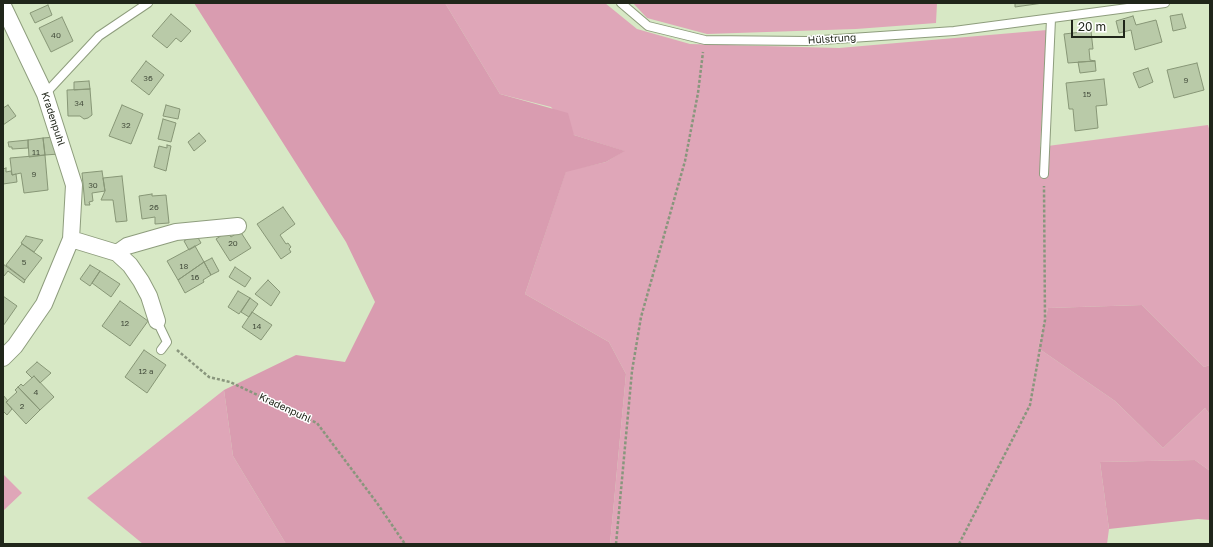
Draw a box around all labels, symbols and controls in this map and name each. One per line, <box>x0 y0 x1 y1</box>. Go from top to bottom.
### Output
scale bar <box>1073 12 1127 38</box>
text: 20 m <box>1078 19 1106 34</box>
house number: 40 <box>51 30 61 40</box>
street label: Hülstrung <box>807 31 857 47</box>
house number: 36 <box>143 73 153 83</box>
house number: 9 <box>1184 75 1188 85</box>
house number: 15 <box>1083 89 1091 99</box>
street label: Kradenpuhl <box>39 91 67 147</box>
house number: 34 <box>74 98 84 108</box>
house number: 32 <box>121 120 131 130</box>
house number: 11 <box>32 147 40 157</box>
house number: 9 <box>32 169 36 179</box>
house number: 30 <box>88 180 98 190</box>
house number: 26 <box>149 202 159 212</box>
house number: 20 <box>228 238 238 248</box>
house number: 5 <box>22 257 26 267</box>
house number: 18 <box>180 261 188 271</box>
house number: 16 <box>191 272 199 282</box>
house number: 12 <box>121 318 129 328</box>
house number: 14 <box>253 321 261 331</box>
house number: 12 a <box>138 366 154 376</box>
house number: 4 <box>34 387 38 397</box>
street label: Kradenpuhl <box>257 391 313 425</box>
house number: 2 <box>20 401 24 411</box>

